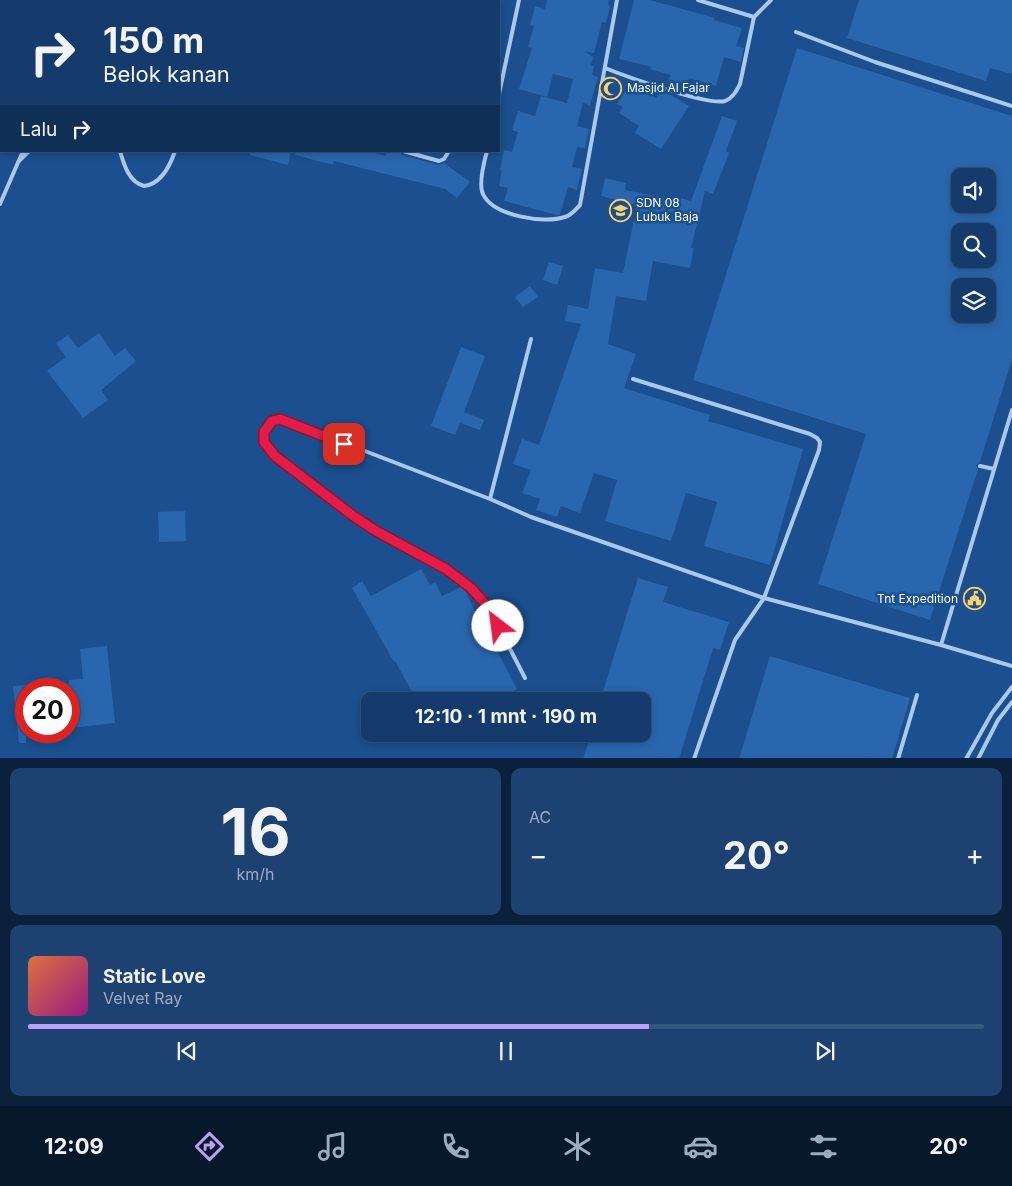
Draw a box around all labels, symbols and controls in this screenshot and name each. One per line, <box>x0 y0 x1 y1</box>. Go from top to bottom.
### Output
text: 150 m <box>103 19 204 61</box>
icon: right <box>20 20 85 85</box>
text: Belok kanan <box>103 61 230 87</box>
mosque icon: Masjid Al Fajar <box>599 76 623 100</box>
place label: Masjid Al Fajar <box>627 80 710 95</box>
icon: right <box>67 115 95 143</box>
text: Lalu <box>20 118 57 141</box>
map controls <box>951 168 996 323</box>
button: sound <box>951 168 996 213</box>
place label: SDN 08 Lubuk Baja <box>636 195 699 224</box>
school or university icon: SDN 08 Lubuk Baja <box>608 198 632 222</box>
button: search <box>951 223 996 268</box>
button: layers <box>951 278 996 323</box>
pin <box>323 423 365 465</box>
icon: arrive <box>330 430 358 458</box>
public building icon: Tnt Expedition <box>962 587 986 611</box>
place label: Tnt Expedition <box>877 591 958 606</box>
position arrow <box>471 599 523 651</box>
speed limit sign: 20 <box>15 678 80 743</box>
text: 12:10 · 1 mnt · 190 m <box>415 705 597 728</box>
text: 16 <box>220 792 291 871</box>
text: AC <box>529 807 551 827</box>
text: 20° <box>723 832 790 878</box>
text: − <box>529 838 548 872</box>
text: + <box>965 838 984 872</box>
text: km/h <box>236 864 275 884</box>
text: Static Love <box>103 965 206 988</box>
text: Velvet Ray <box>103 988 182 1008</box>
icon: previous <box>173 1037 201 1065</box>
icon: pause <box>492 1037 520 1065</box>
icon: next <box>811 1037 839 1065</box>
icon: directions <box>192 1129 227 1164</box>
icon: music <box>315 1129 350 1164</box>
icon: phone <box>438 1129 473 1164</box>
icon: climate <box>560 1129 595 1164</box>
icon: car <box>683 1129 718 1164</box>
icon: filters <box>806 1129 841 1164</box>
text: 12:09 <box>44 1133 104 1159</box>
text: 20° <box>929 1133 968 1159</box>

